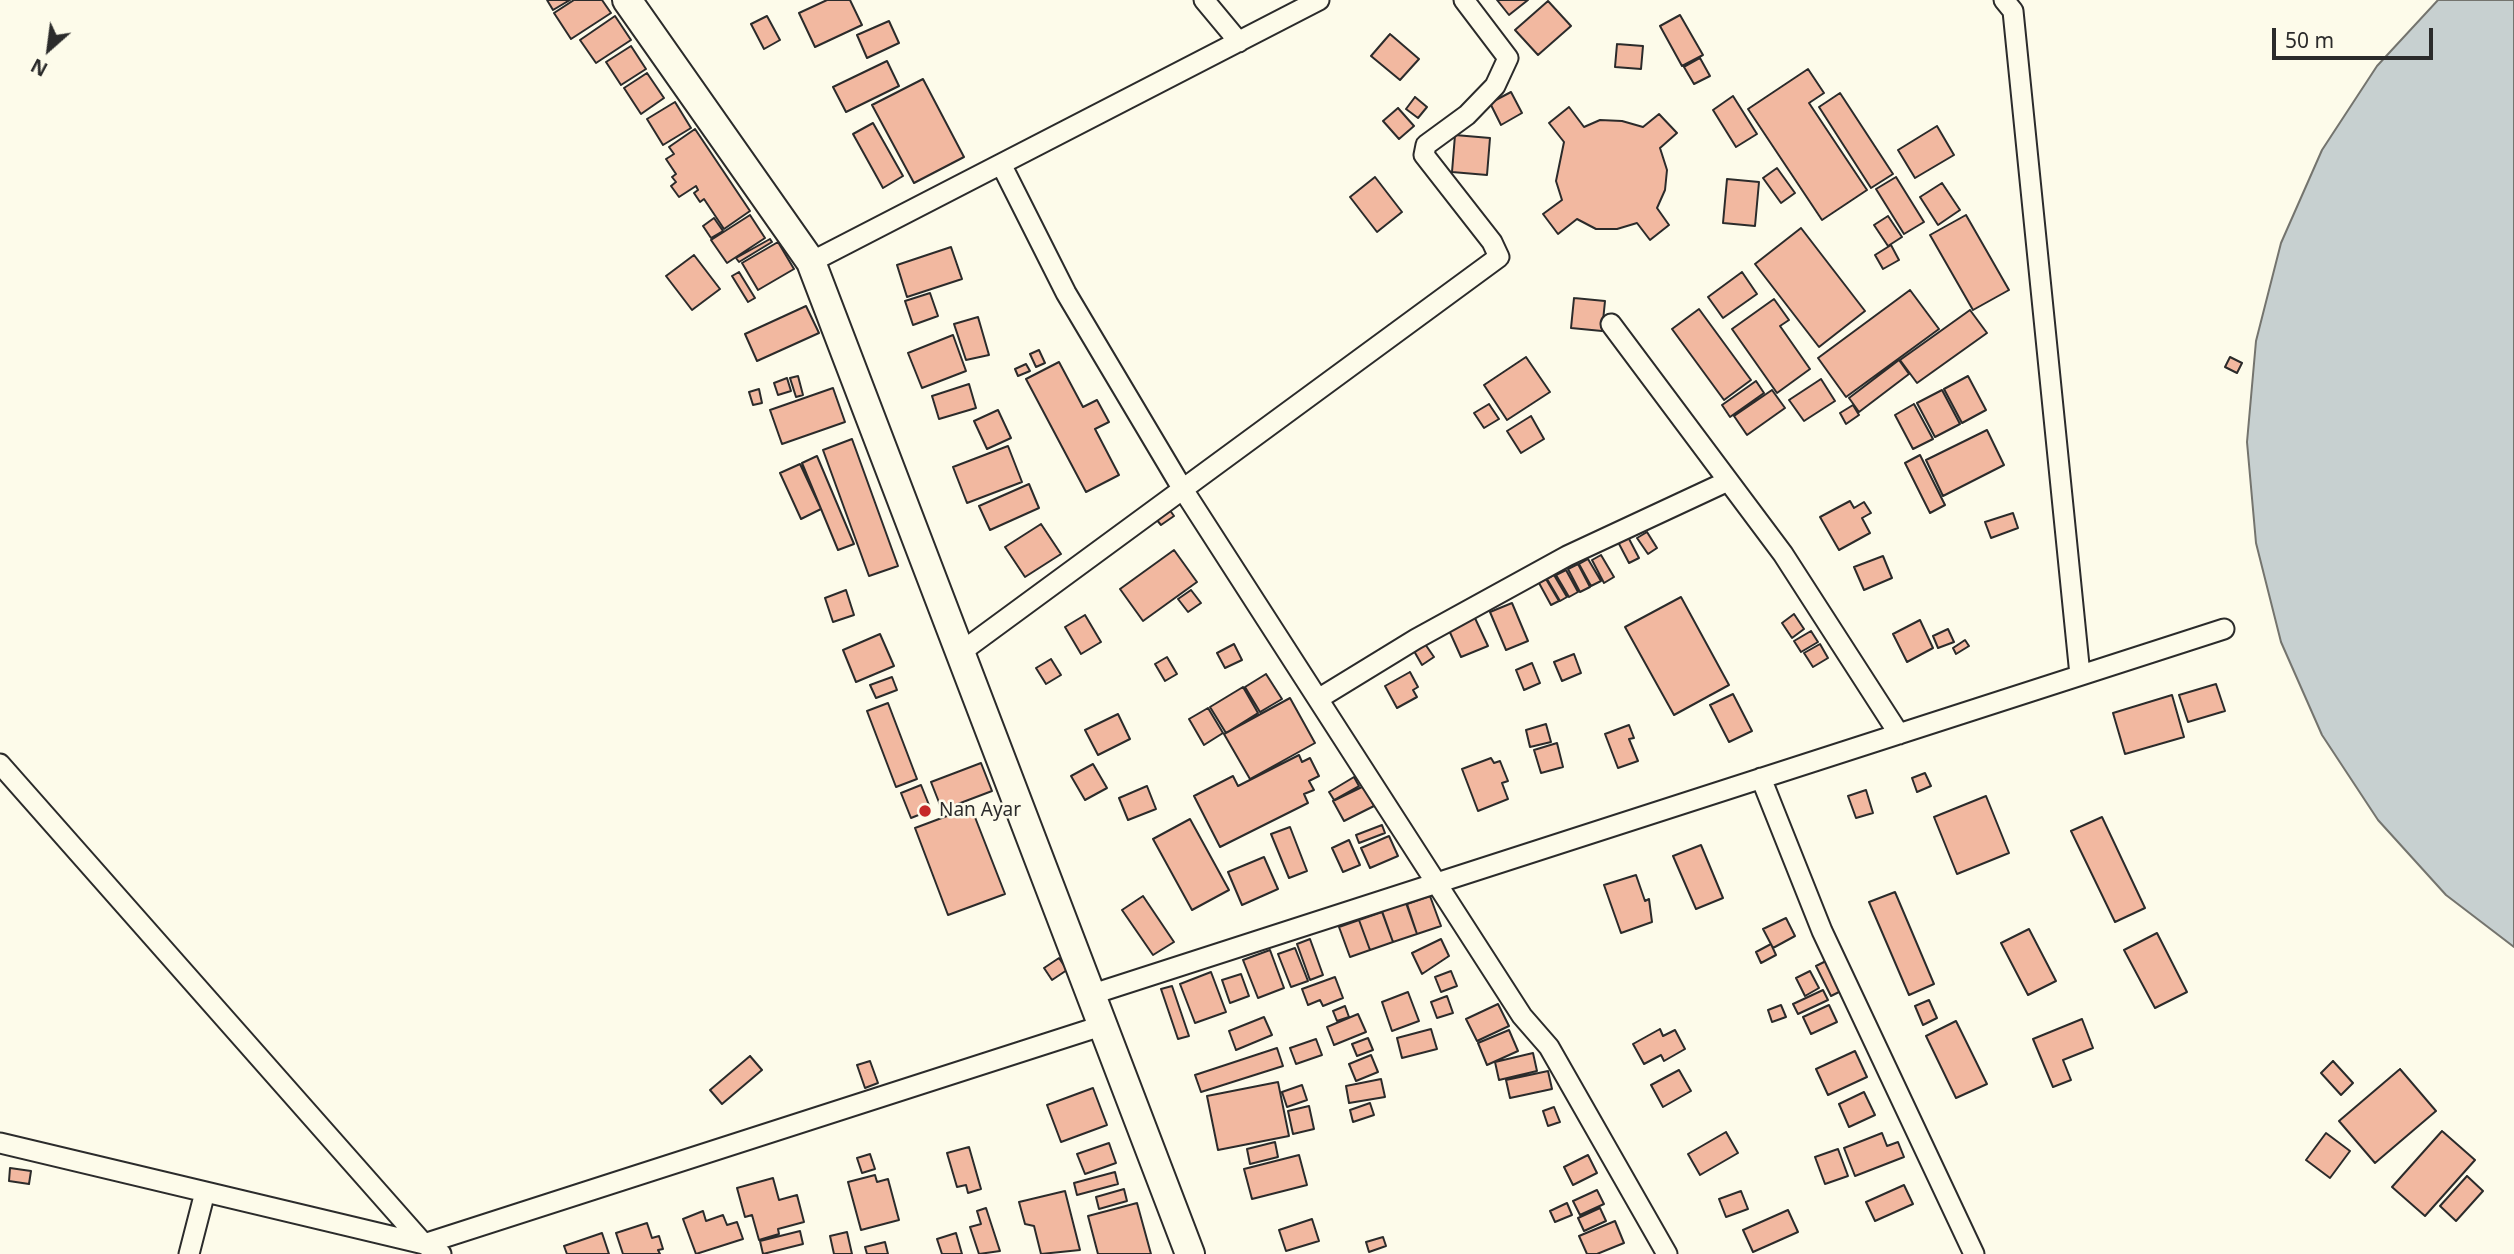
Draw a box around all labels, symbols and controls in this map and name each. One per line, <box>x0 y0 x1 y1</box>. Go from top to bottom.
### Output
north arrow <box>14 14 84 84</box>
scale bar <box>2276 14 2437 58</box>
text: 50 m <box>2285 26 2334 54</box>
text: N <box>26 52 52 83</box>
place label: Nan Ayar <box>939 800 1021 822</box>
marker: Nan Ayar <box>917 803 933 819</box>

